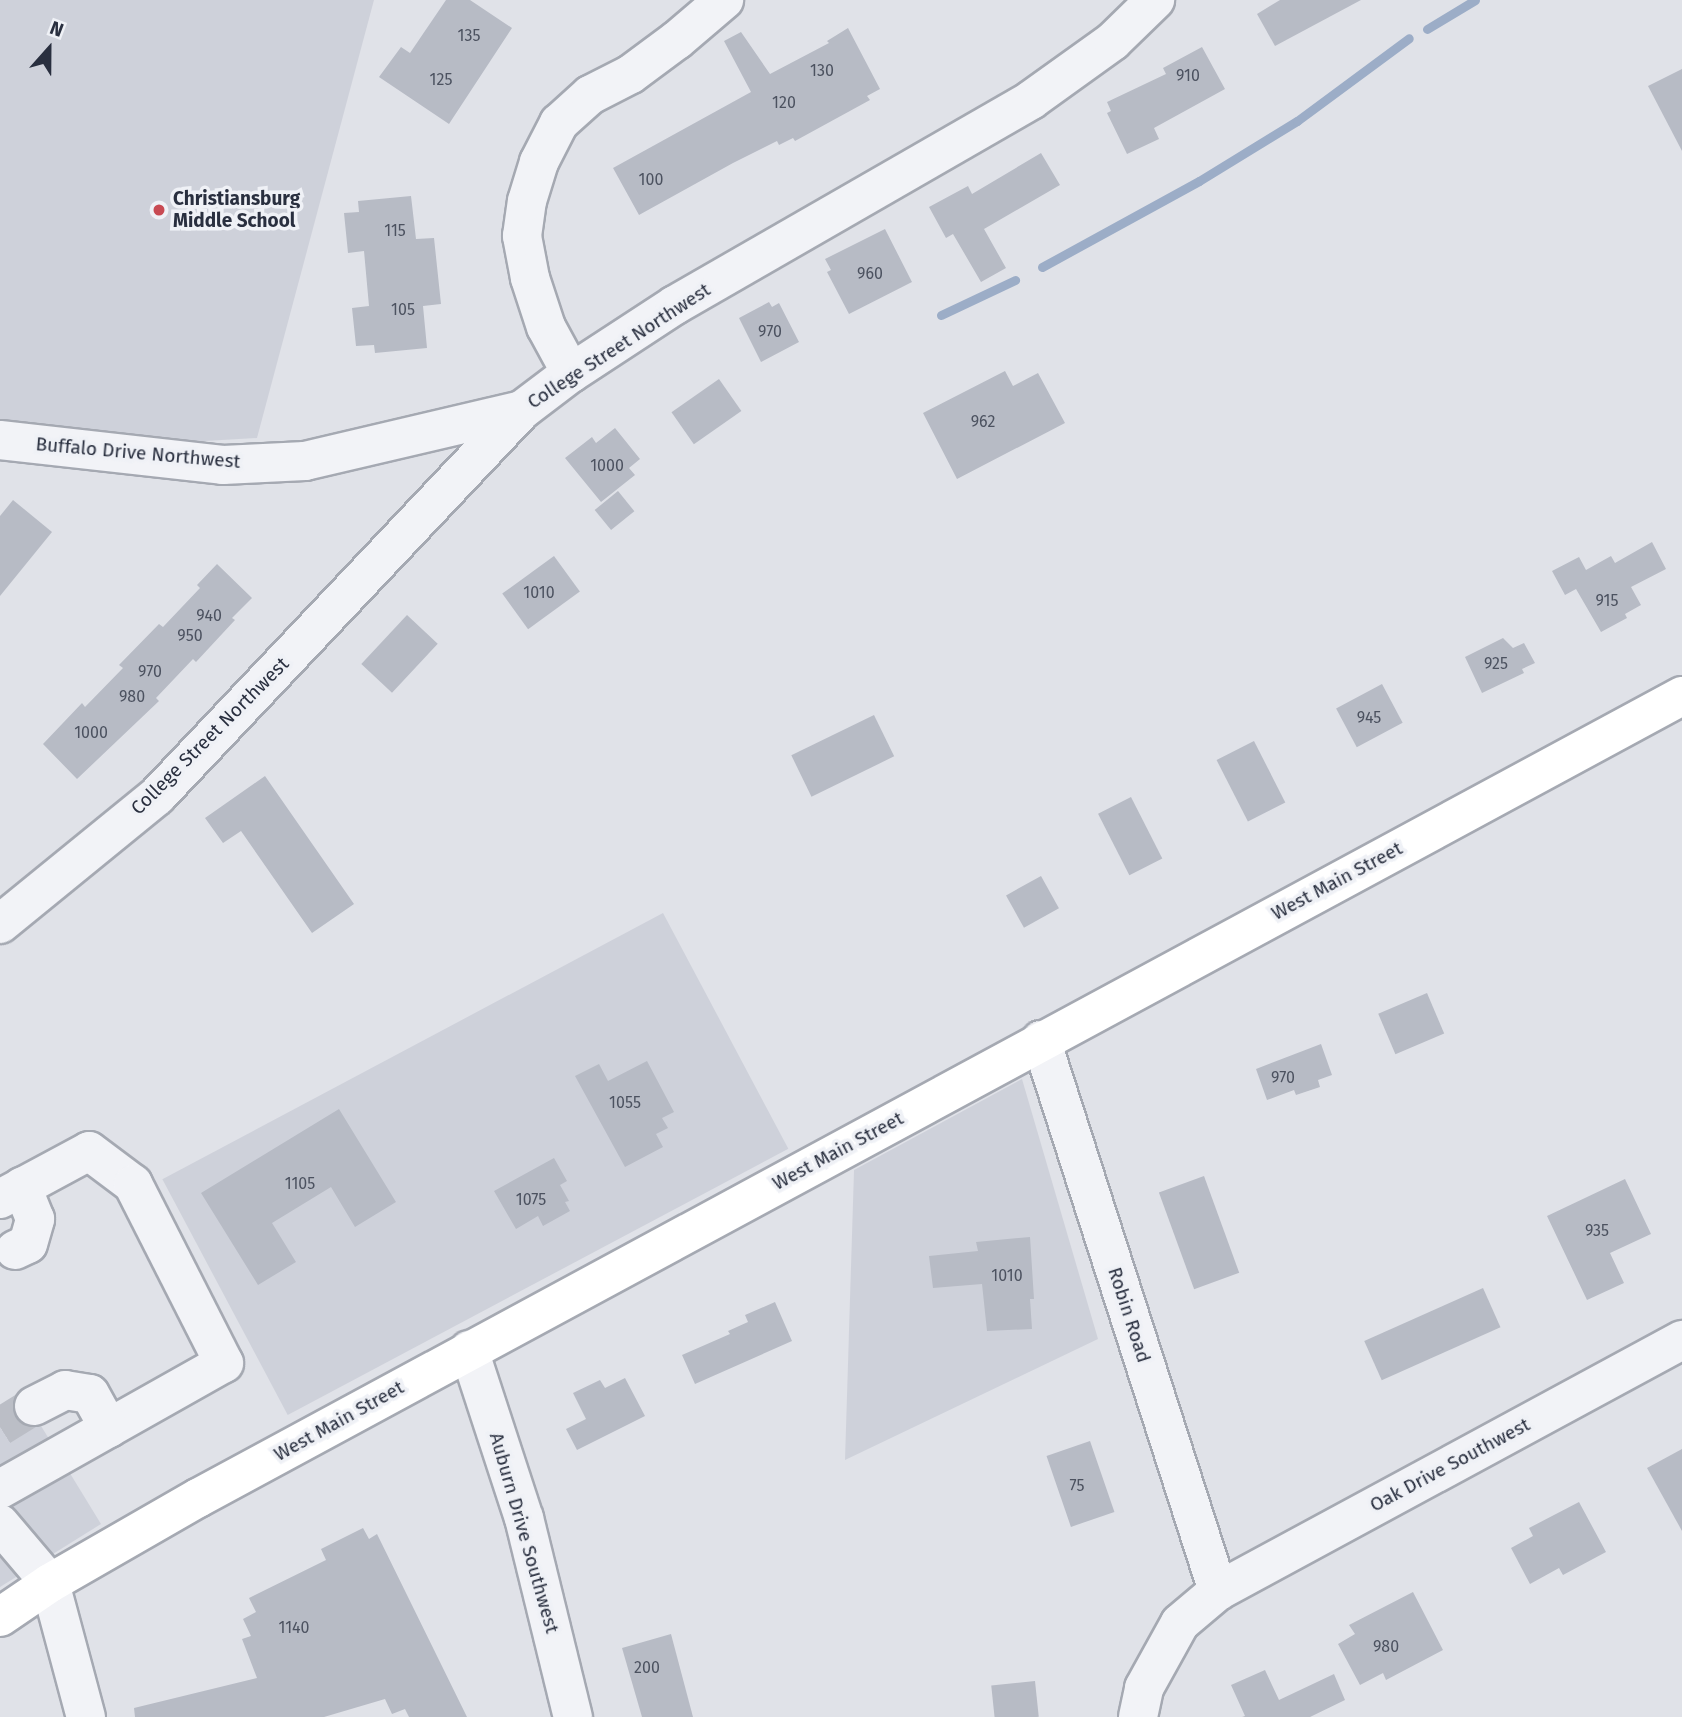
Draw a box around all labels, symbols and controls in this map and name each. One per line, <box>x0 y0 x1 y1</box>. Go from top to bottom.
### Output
north arrow <box>14 14 84 84</box>
text: N <box>47 16 67 42</box>
house number: 135 <box>458 26 480 46</box>
house number: 130 <box>810 61 834 81</box>
house number: 910 <box>1176 66 1200 86</box>
house number: 125 <box>430 70 452 90</box>
house number: 120 <box>772 93 796 113</box>
house number: 100 <box>639 170 663 190</box>
place label: Christiansburg Middle School <box>173 188 300 232</box>
marker: Christiansburg Middle School <box>151 202 167 218</box>
house number: 115 <box>384 221 406 241</box>
house number: 960 <box>857 264 883 284</box>
street label: College Street Northwest <box>523 278 715 414</box>
house number: 105 <box>391 300 415 320</box>
house number: 970 <box>758 322 782 342</box>
house number: 962 <box>971 412 995 432</box>
street label: Buffalo Drive Northwest <box>35 433 241 473</box>
house number: 1000 <box>590 456 624 476</box>
house number: 1010 <box>523 583 555 603</box>
house number: 915 <box>1595 591 1619 611</box>
house number: 940 <box>196 606 222 626</box>
house number: 950 <box>177 626 203 646</box>
street label: College Street Northwest <box>126 652 294 820</box>
house number: 925 <box>1484 654 1508 674</box>
house number: 970 <box>138 662 162 682</box>
house number: 980 <box>119 687 145 707</box>
house number: 945 <box>1357 708 1381 728</box>
house number: 1000 <box>74 723 108 743</box>
street label: West Main Street <box>1268 837 1406 925</box>
house number: 970 <box>1271 1068 1295 1088</box>
house number: 1055 <box>609 1093 641 1113</box>
street label: West Main Street <box>769 1107 907 1195</box>
house number: 1105 <box>285 1174 315 1194</box>
house number: 1075 <box>516 1190 546 1210</box>
house number: 935 <box>1585 1221 1609 1241</box>
street label: Robin Road <box>1103 1264 1155 1366</box>
house number: 1010 <box>991 1266 1023 1286</box>
street label: West Main Street <box>270 1376 408 1466</box>
street label: Oak Drive Southwest <box>1366 1413 1534 1517</box>
street label: Auburn Drive Southwest <box>484 1430 564 1636</box>
house number: 75 <box>1070 1476 1084 1496</box>
house number: 1140 <box>278 1618 310 1638</box>
house number: 980 <box>1373 1637 1399 1657</box>
house number: 200 <box>634 1658 660 1678</box>

